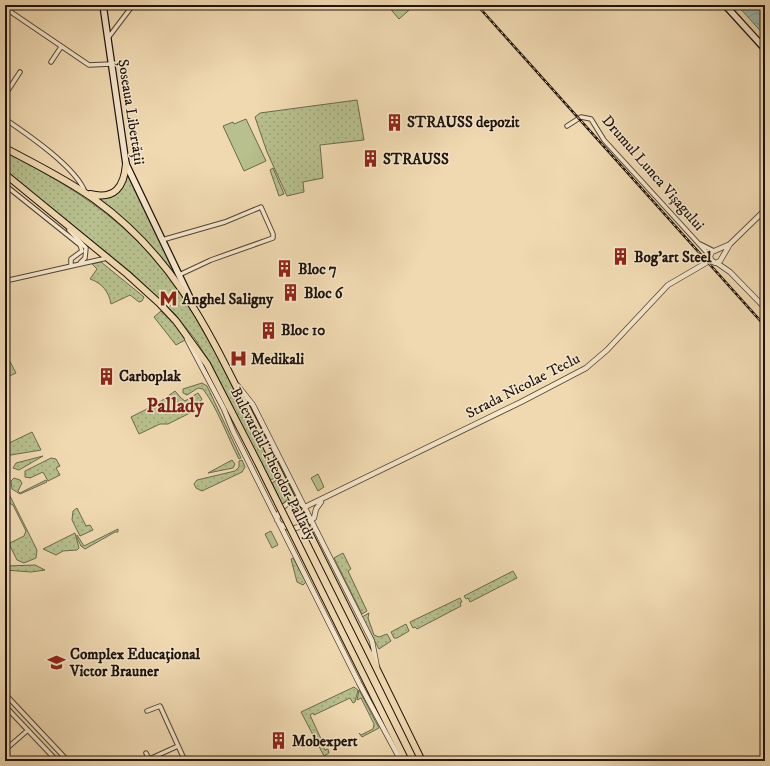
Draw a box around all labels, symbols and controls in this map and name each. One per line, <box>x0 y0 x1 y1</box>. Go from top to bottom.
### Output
street label: Șoseaua Libertății <box>113 58 149 166</box>
street label: Drumul Lunca Vișagului <box>598 111 708 235</box>
building icon: STRAUSS depozit <box>384 112 404 132</box>
place label: STRAUSS depozit <box>407 113 520 132</box>
building icon: STRAUSS <box>360 149 380 169</box>
place label: STRAUSS <box>383 150 449 169</box>
building icon: Bog'art Steel <box>611 247 631 267</box>
place label: Bog'art Steel <box>634 248 712 267</box>
building icon: Bloc 7 <box>275 259 295 279</box>
place label: Bloc 7 <box>298 260 337 279</box>
building icon: Bloc 6 <box>281 283 301 303</box>
place label: Bloc 6 <box>304 284 344 303</box>
metro station icon: Anghel Saligny <box>159 289 179 309</box>
place label: Anghel Saligny <box>181 290 274 309</box>
building icon: Bloc 10 <box>258 320 278 340</box>
place label: Bloc 10 <box>281 321 325 340</box>
hospital icon: Medikali <box>228 349 248 369</box>
street label: Strada Nicolae Teclu <box>463 349 583 423</box>
place label: Medikali <box>251 350 304 369</box>
building icon: Carboplak <box>96 366 116 386</box>
place label: Carboplak <box>119 367 182 386</box>
street label: Bulevardul Theodor Pallady <box>226 384 320 545</box>
district label: Pallady <box>147 395 204 418</box>
place label: Complex Educațional Victor Brauner <box>69 645 201 681</box>
school or university icon: Complex Educațional Victor Brauner <box>47 653 67 673</box>
building icon: Mobexpert <box>269 731 289 751</box>
place label: Mobexpert <box>292 732 358 751</box>

